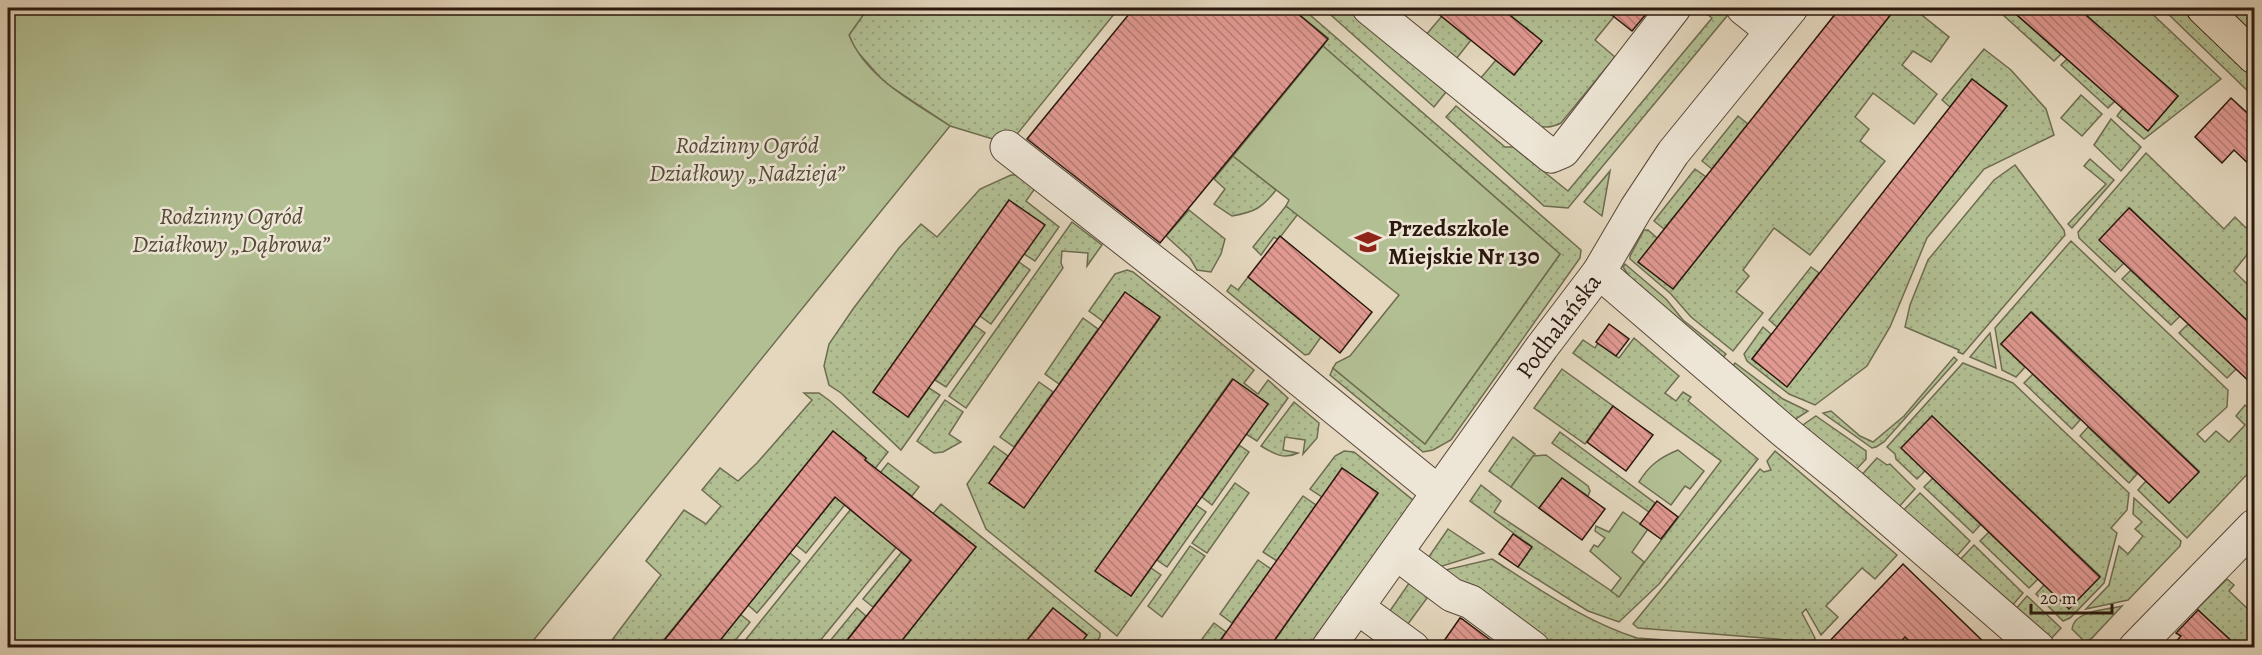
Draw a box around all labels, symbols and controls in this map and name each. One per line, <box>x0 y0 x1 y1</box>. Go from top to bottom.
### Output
park label: Rodzinny Ogród Działkowy „Nadzieja” <box>649 129 846 189</box>
park label: Rodzinny Ogród Działkowy „Dąbrowa” <box>132 200 331 260</box>
place label: Przedszkole Miejskie Nr 130 <box>1388 212 1540 272</box>
school or university icon: Przedszkole Miejskie Nr 130 <box>1353 227 1383 257</box>
street label: Podhalańska <box>1509 266 1609 385</box>
scale bar <box>2031 577 2112 615</box>
text: 20 m <box>2040 586 2077 610</box>

